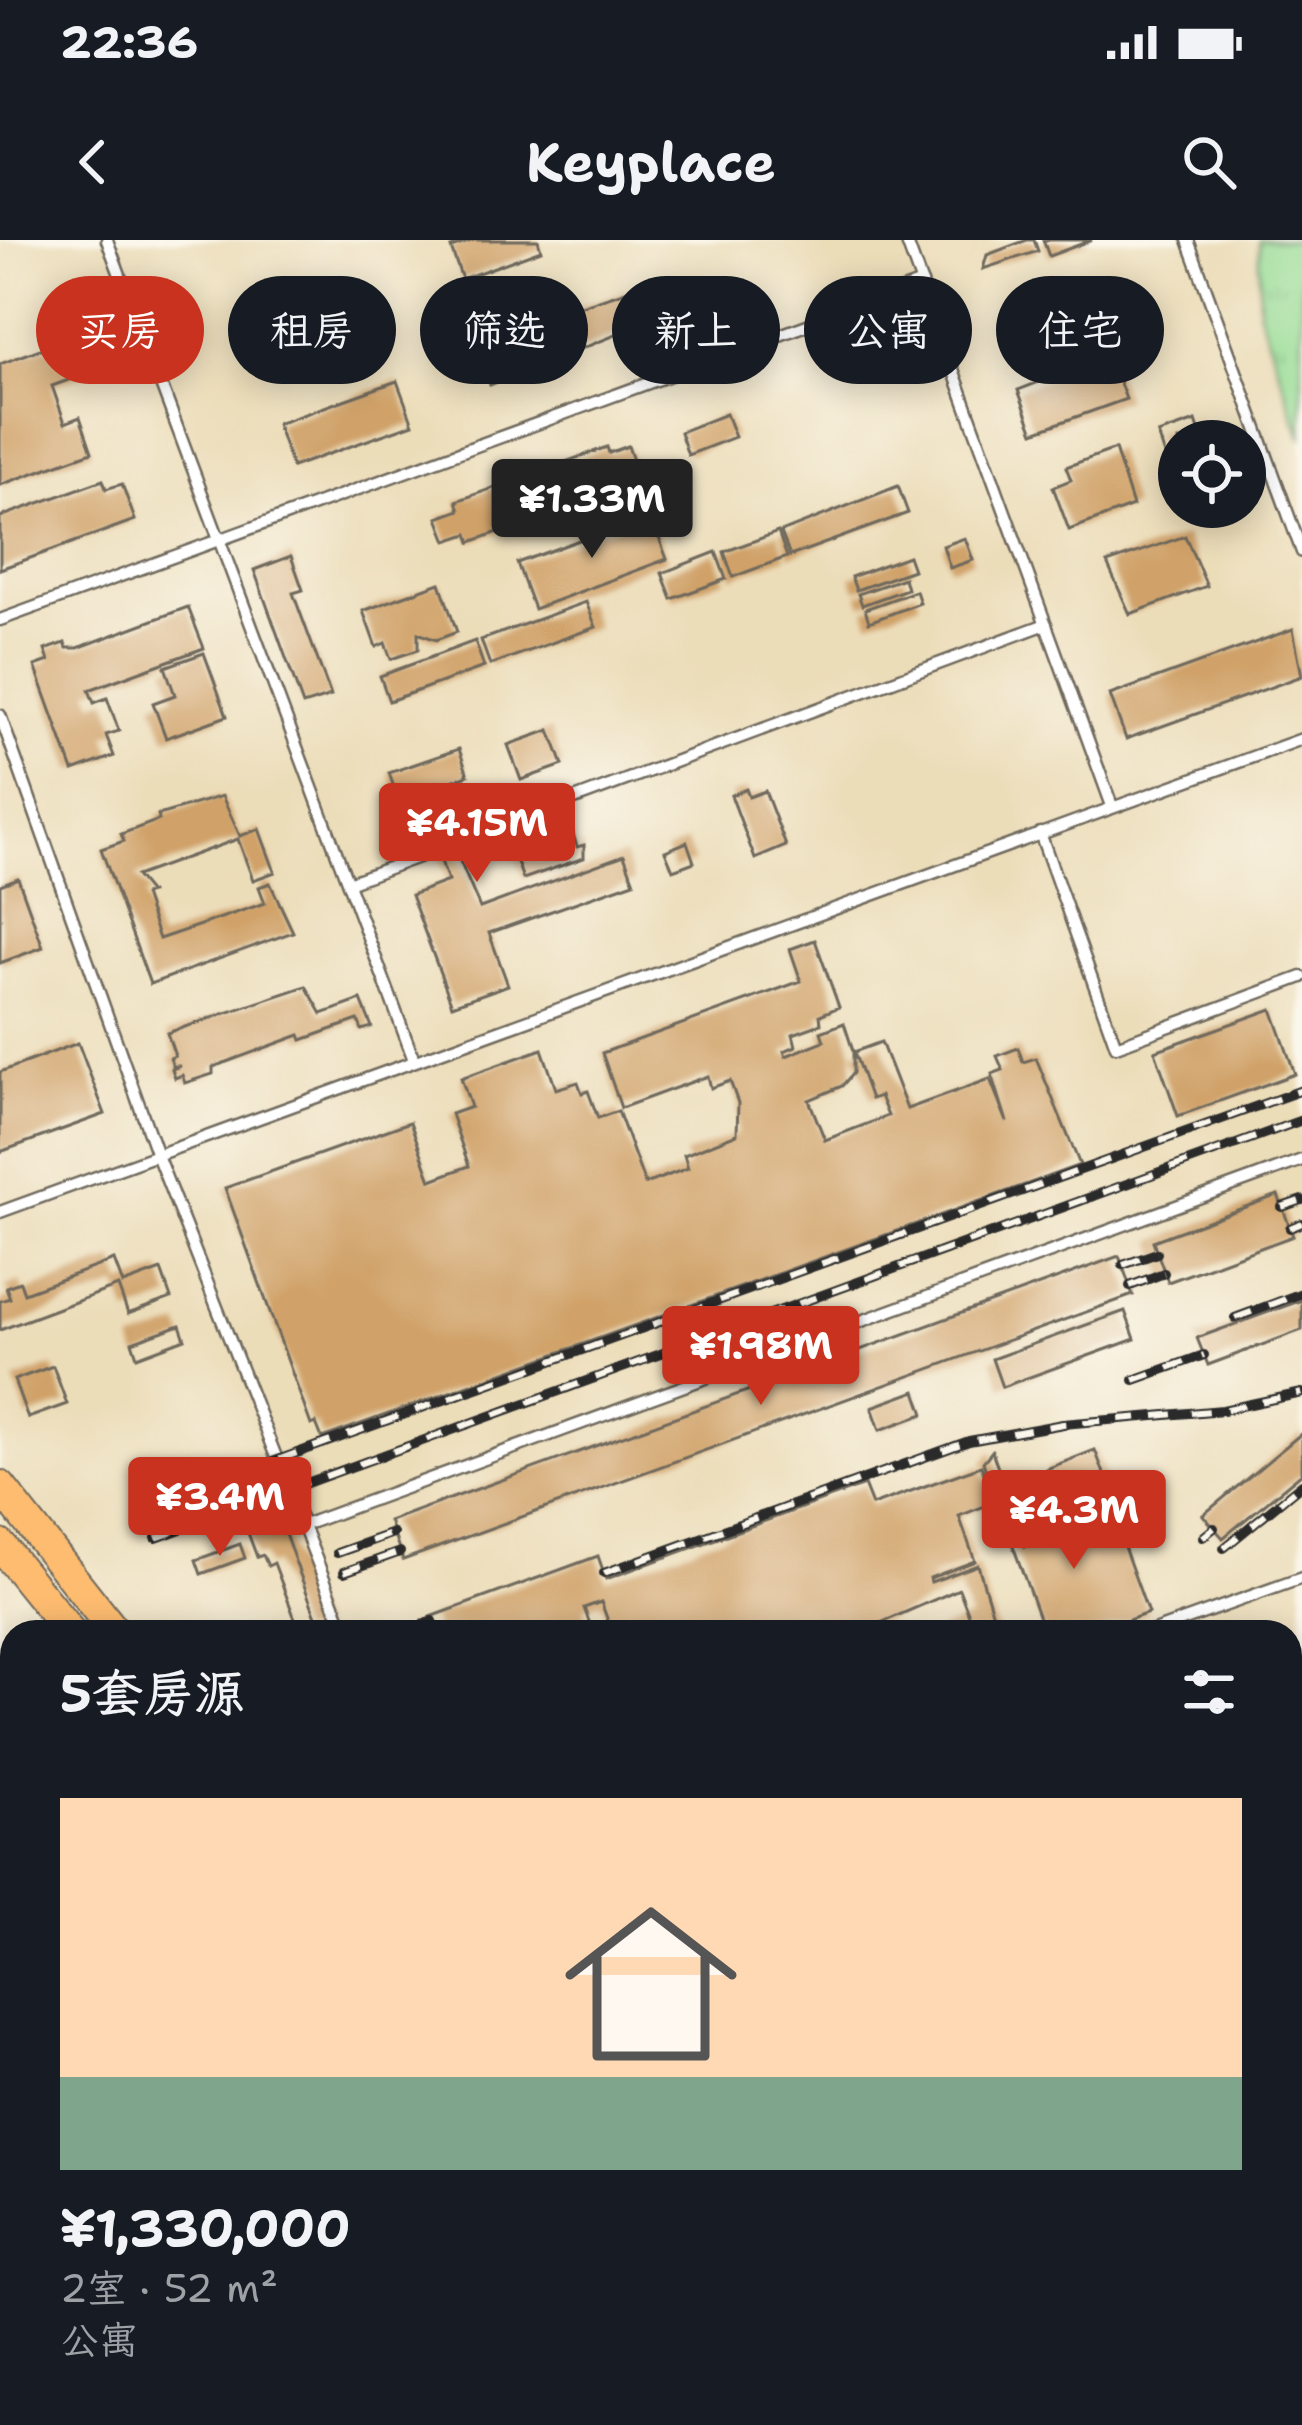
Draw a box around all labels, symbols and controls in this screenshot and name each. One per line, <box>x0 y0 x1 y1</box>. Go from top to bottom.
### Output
text: 22:36 <box>60 12 198 72</box>
text: Keyplace <box>526 126 776 198</box>
icon: back <box>60 129 126 195</box>
icon: search <box>1176 129 1242 195</box>
chip: 买房 <box>36 276 204 384</box>
chip: 租房 <box>228 276 396 384</box>
chip: 筛选 <box>420 276 588 384</box>
chip: 新上 <box>612 276 780 384</box>
chip: 公寓 <box>804 276 972 384</box>
chip: 住宅 <box>996 276 1164 384</box>
map controls <box>1158 420 1266 528</box>
button: locate <box>1158 420 1266 528</box>
pin: ¥1.33M <box>494 459 690 561</box>
text: ¥1.33M <box>519 472 665 524</box>
pin: ¥4.15M <box>379 783 575 885</box>
text: ¥4.15M <box>406 796 548 848</box>
pin: ¥1.98M <box>663 1306 859 1408</box>
text: ¥1.98M <box>689 1319 833 1371</box>
pin: ¥3.4M <box>136 1457 304 1559</box>
text: ¥3.4M <box>155 1470 285 1522</box>
pin: ¥4.3M <box>990 1470 1158 1572</box>
text: ¥4.3M <box>1009 1483 1139 1535</box>
text: 5套房源 <box>60 1659 245 1727</box>
icon: filters <box>1176 1659 1242 1725</box>
icon: home <box>543 1876 759 2092</box>
text: ¥1,330,000 <box>60 2194 351 2262</box>
text: 2室 · 52 m² <box>60 2262 278 2314</box>
text: 公寓 <box>60 2314 138 2366</box>

